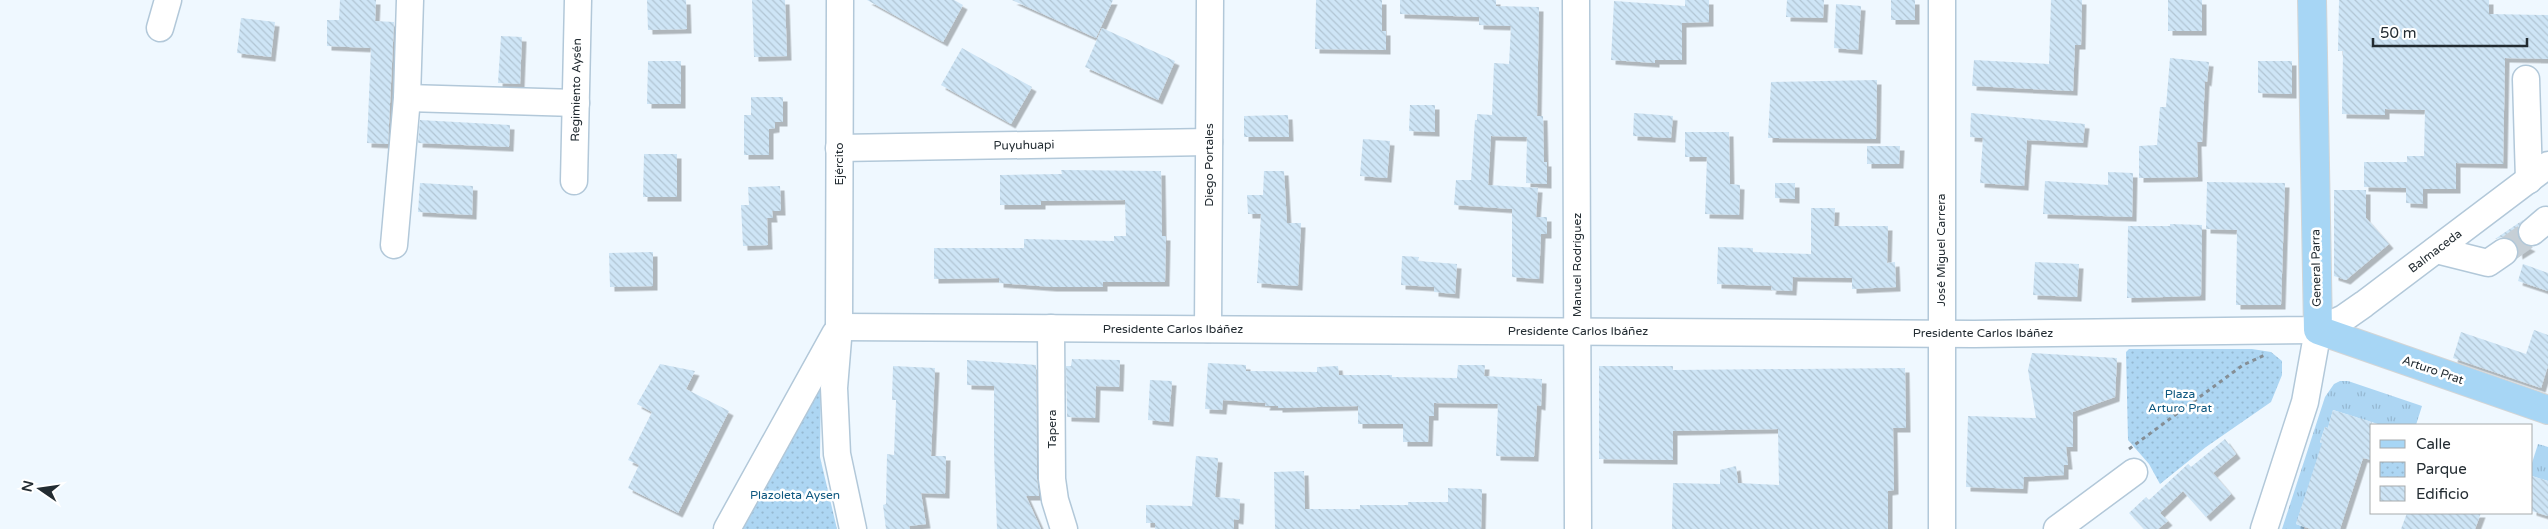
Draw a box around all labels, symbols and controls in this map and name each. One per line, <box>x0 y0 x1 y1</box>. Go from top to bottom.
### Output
scale bar <box>2373 15 2527 47</box>
text: 50 m <box>2380 24 2417 42</box>
street label: Regimiento Aysén <box>568 38 584 142</box>
street label: Diego Portales <box>1202 123 1216 207</box>
street label: Puyuhuapi <box>993 137 1055 153</box>
street label: Ejército <box>832 142 846 186</box>
street label: José Miguel Carrera <box>1934 193 1948 307</box>
street label: Manuel Rodríguez <box>1570 213 1584 317</box>
street label: Balmaceda <box>2406 226 2464 276</box>
street label: General Parra <box>2308 229 2324 307</box>
street label: Presidente Carlos Ibáñez <box>1103 322 1243 336</box>
street label: Presidente Carlos Ibáñez <box>1508 324 1648 338</box>
street label: Presidente Carlos Ibáñez <box>1913 326 2053 340</box>
street label: Arturo Prat <box>2400 353 2466 387</box>
park label: Plaza Arturo Prat <box>2148 387 2212 415</box>
street label: Tapera <box>1045 410 1059 448</box>
legend <box>2370 424 2533 514</box>
text: Calle <box>2416 435 2451 453</box>
text: Parque <box>2416 460 2467 478</box>
north arrow <box>15 464 65 514</box>
text: N <box>18 479 37 494</box>
text: Edificio <box>2416 485 2469 503</box>
park label: Plazoleta Aysen <box>750 488 840 502</box>

